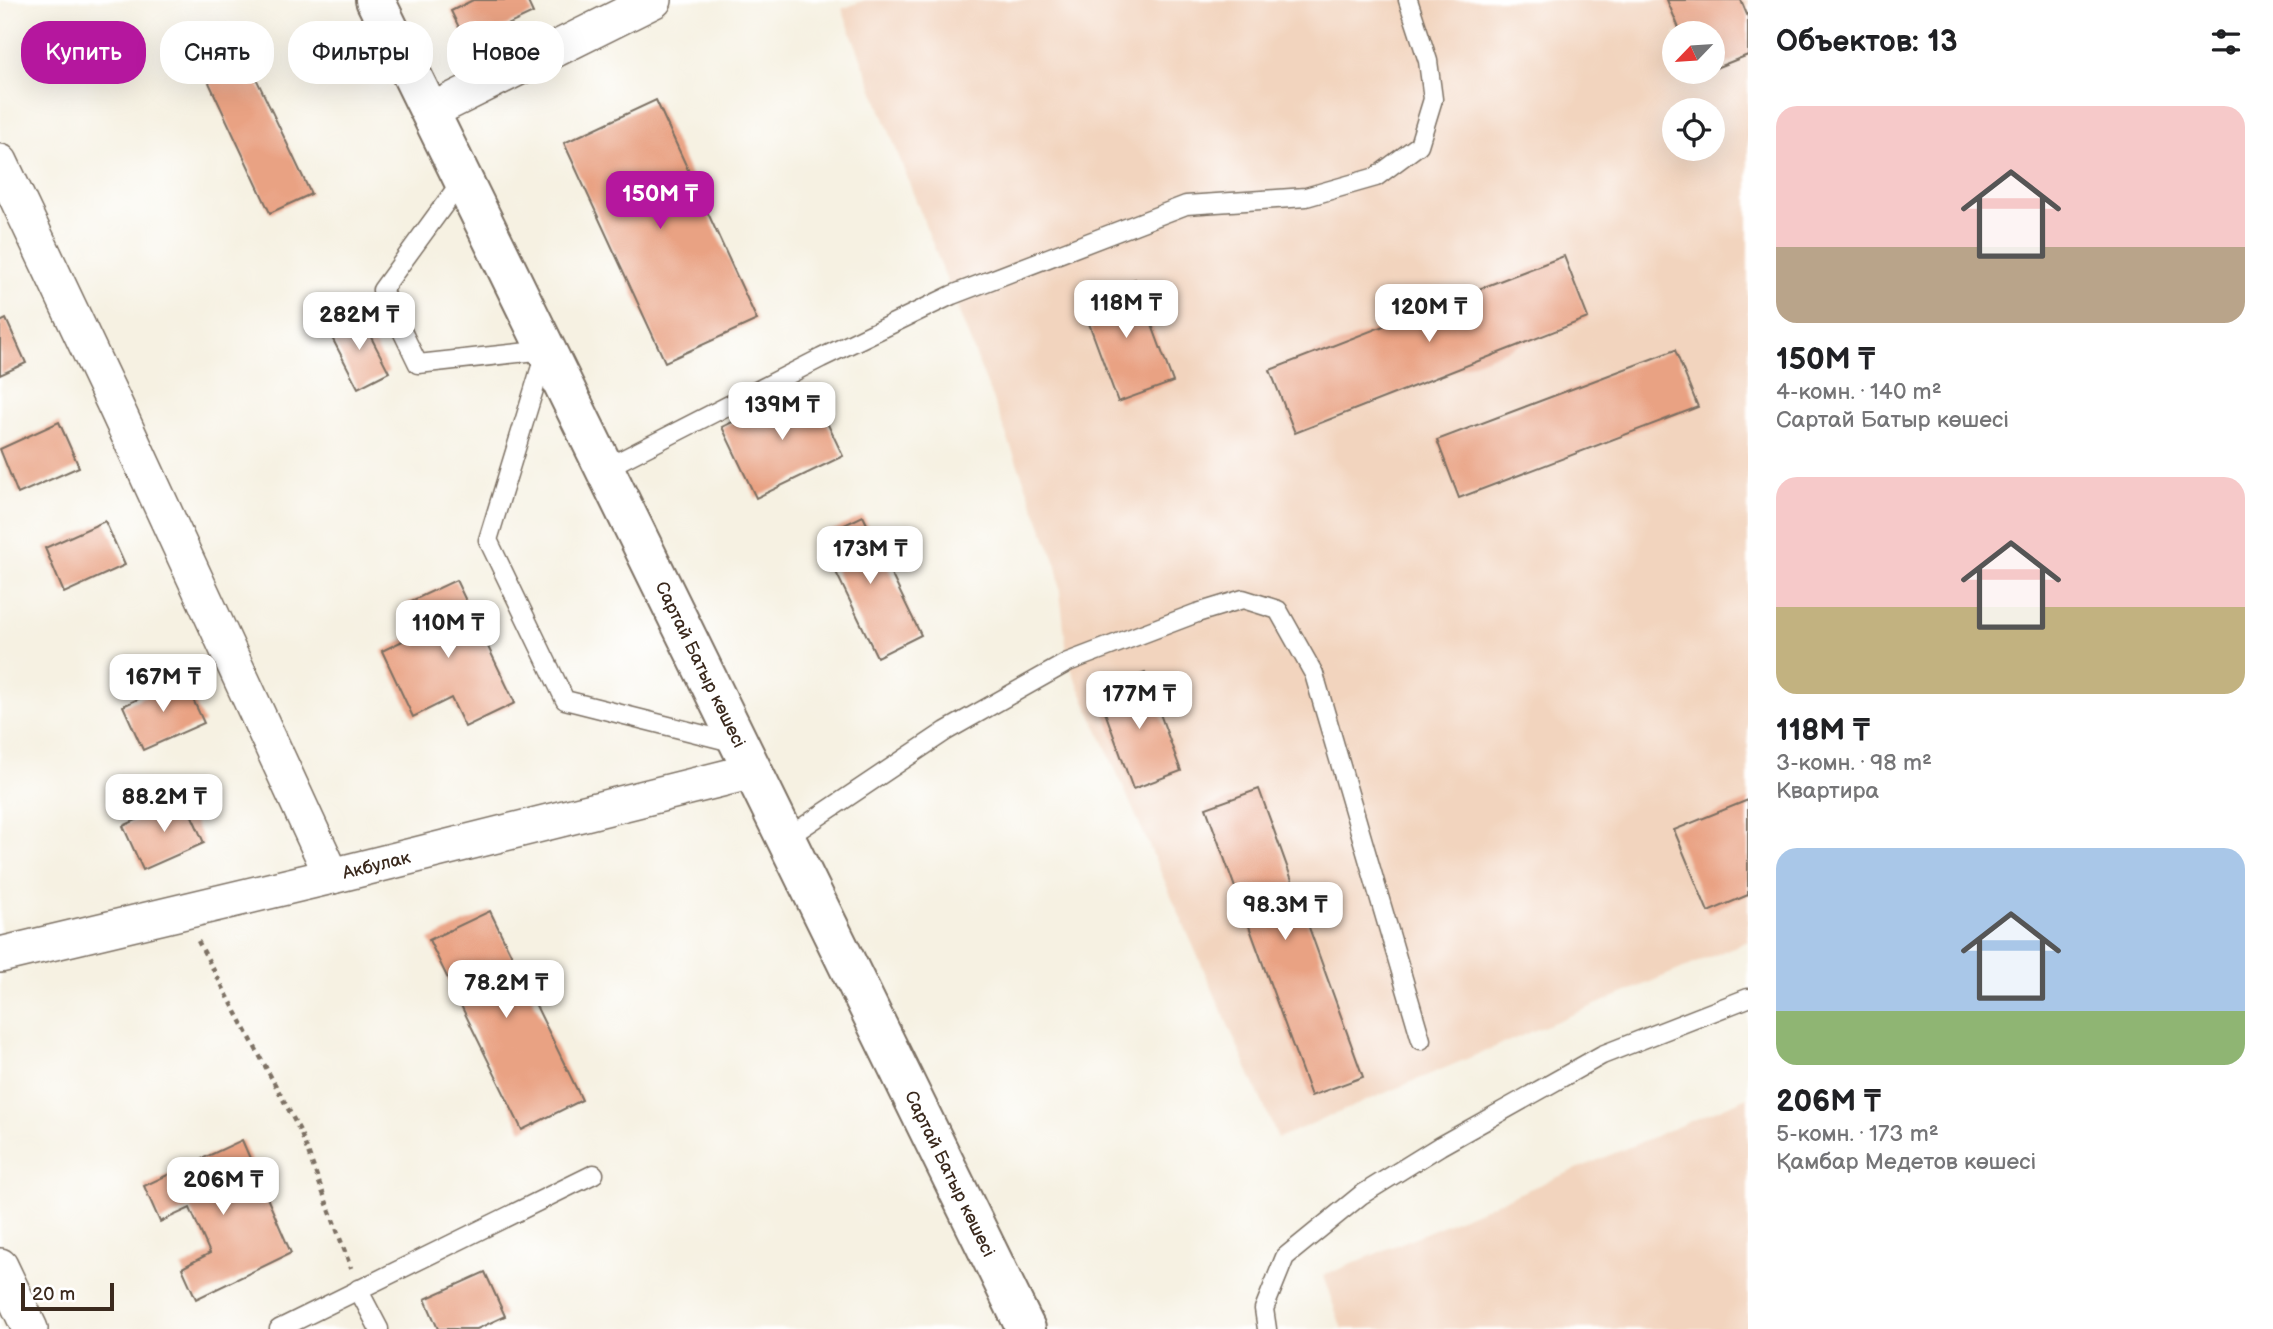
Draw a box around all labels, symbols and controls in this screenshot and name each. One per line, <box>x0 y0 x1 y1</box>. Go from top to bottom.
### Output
chip: Купить <box>21 21 146 84</box>
chip: Снять <box>160 21 274 84</box>
chip: Фильтры <box>288 21 433 84</box>
chip: Новое <box>447 21 564 84</box>
north arrow <box>1662 21 1726 84</box>
map controls <box>1662 21 1725 161</box>
icon: filters <box>2207 23 2245 61</box>
text: Объектов: 13 <box>1776 24 1957 60</box>
button: locate <box>1662 98 1725 161</box>
icon: home <box>1948 151 2074 277</box>
pin: 150M ₸ <box>603 172 717 231</box>
text: 150M ₸ <box>622 180 698 208</box>
pin: 118M ₸ <box>1069 280 1183 340</box>
pin: 120M ₸ <box>1372 284 1486 344</box>
text: 118M ₸ <box>1090 289 1162 317</box>
pin: 282M ₸ <box>302 292 416 352</box>
text: 120M ₸ <box>1391 293 1467 321</box>
text: 282M ₸ <box>319 301 399 329</box>
text: 150M ₸ <box>1776 342 1875 378</box>
text: 4-комн. · 140 m² <box>1776 378 1942 406</box>
pin: 139M ₸ <box>725 382 839 442</box>
text: 139M ₸ <box>744 391 820 419</box>
text: Сартай Батыр көшесі <box>1776 406 2009 434</box>
icon: home <box>1948 522 2074 648</box>
pin: 173M ₸ <box>813 526 927 586</box>
text: 173M ₸ <box>833 535 907 563</box>
street label: Сартай Батыр көшесі <box>651 578 750 751</box>
pin: 110M ₸ <box>391 600 505 660</box>
text: 110M ₸ <box>412 609 484 637</box>
pin: 167M ₸ <box>106 654 220 714</box>
text: 167M ₸ <box>126 663 200 691</box>
pin: 177M ₸ <box>1082 672 1196 731</box>
text: 177M ₸ <box>1102 680 1176 708</box>
text: 118M ₸ <box>1776 713 1870 749</box>
text: 3-комн. · 98 m² <box>1776 749 1932 777</box>
pin: 88.2M ₸ <box>99 774 229 834</box>
text: Квартира <box>1776 777 1879 805</box>
text: 88.2M ₸ <box>121 783 207 811</box>
street label: Акбулак <box>339 846 413 884</box>
pin: 98.3M ₸ <box>1220 883 1350 942</box>
text: 98.3M ₸ <box>1243 891 1327 919</box>
icon: home <box>1948 893 2074 1019</box>
pin: 78.2M ₸ <box>441 960 571 1020</box>
text: 78.2M ₸ <box>464 969 548 997</box>
text: 206M ₸ <box>1776 1084 1881 1120</box>
street label: Сартай Батыр көшесі <box>900 1087 1000 1260</box>
text: 5-комн. · 173 m² <box>1776 1120 1939 1148</box>
text: Қамбар Медетов көшесі <box>1776 1148 2036 1176</box>
pin: 206M ₸ <box>166 1158 280 1217</box>
text: 206M ₸ <box>183 1166 263 1194</box>
scale bar <box>21 1280 114 1312</box>
text: 20 m <box>32 1283 75 1306</box>

